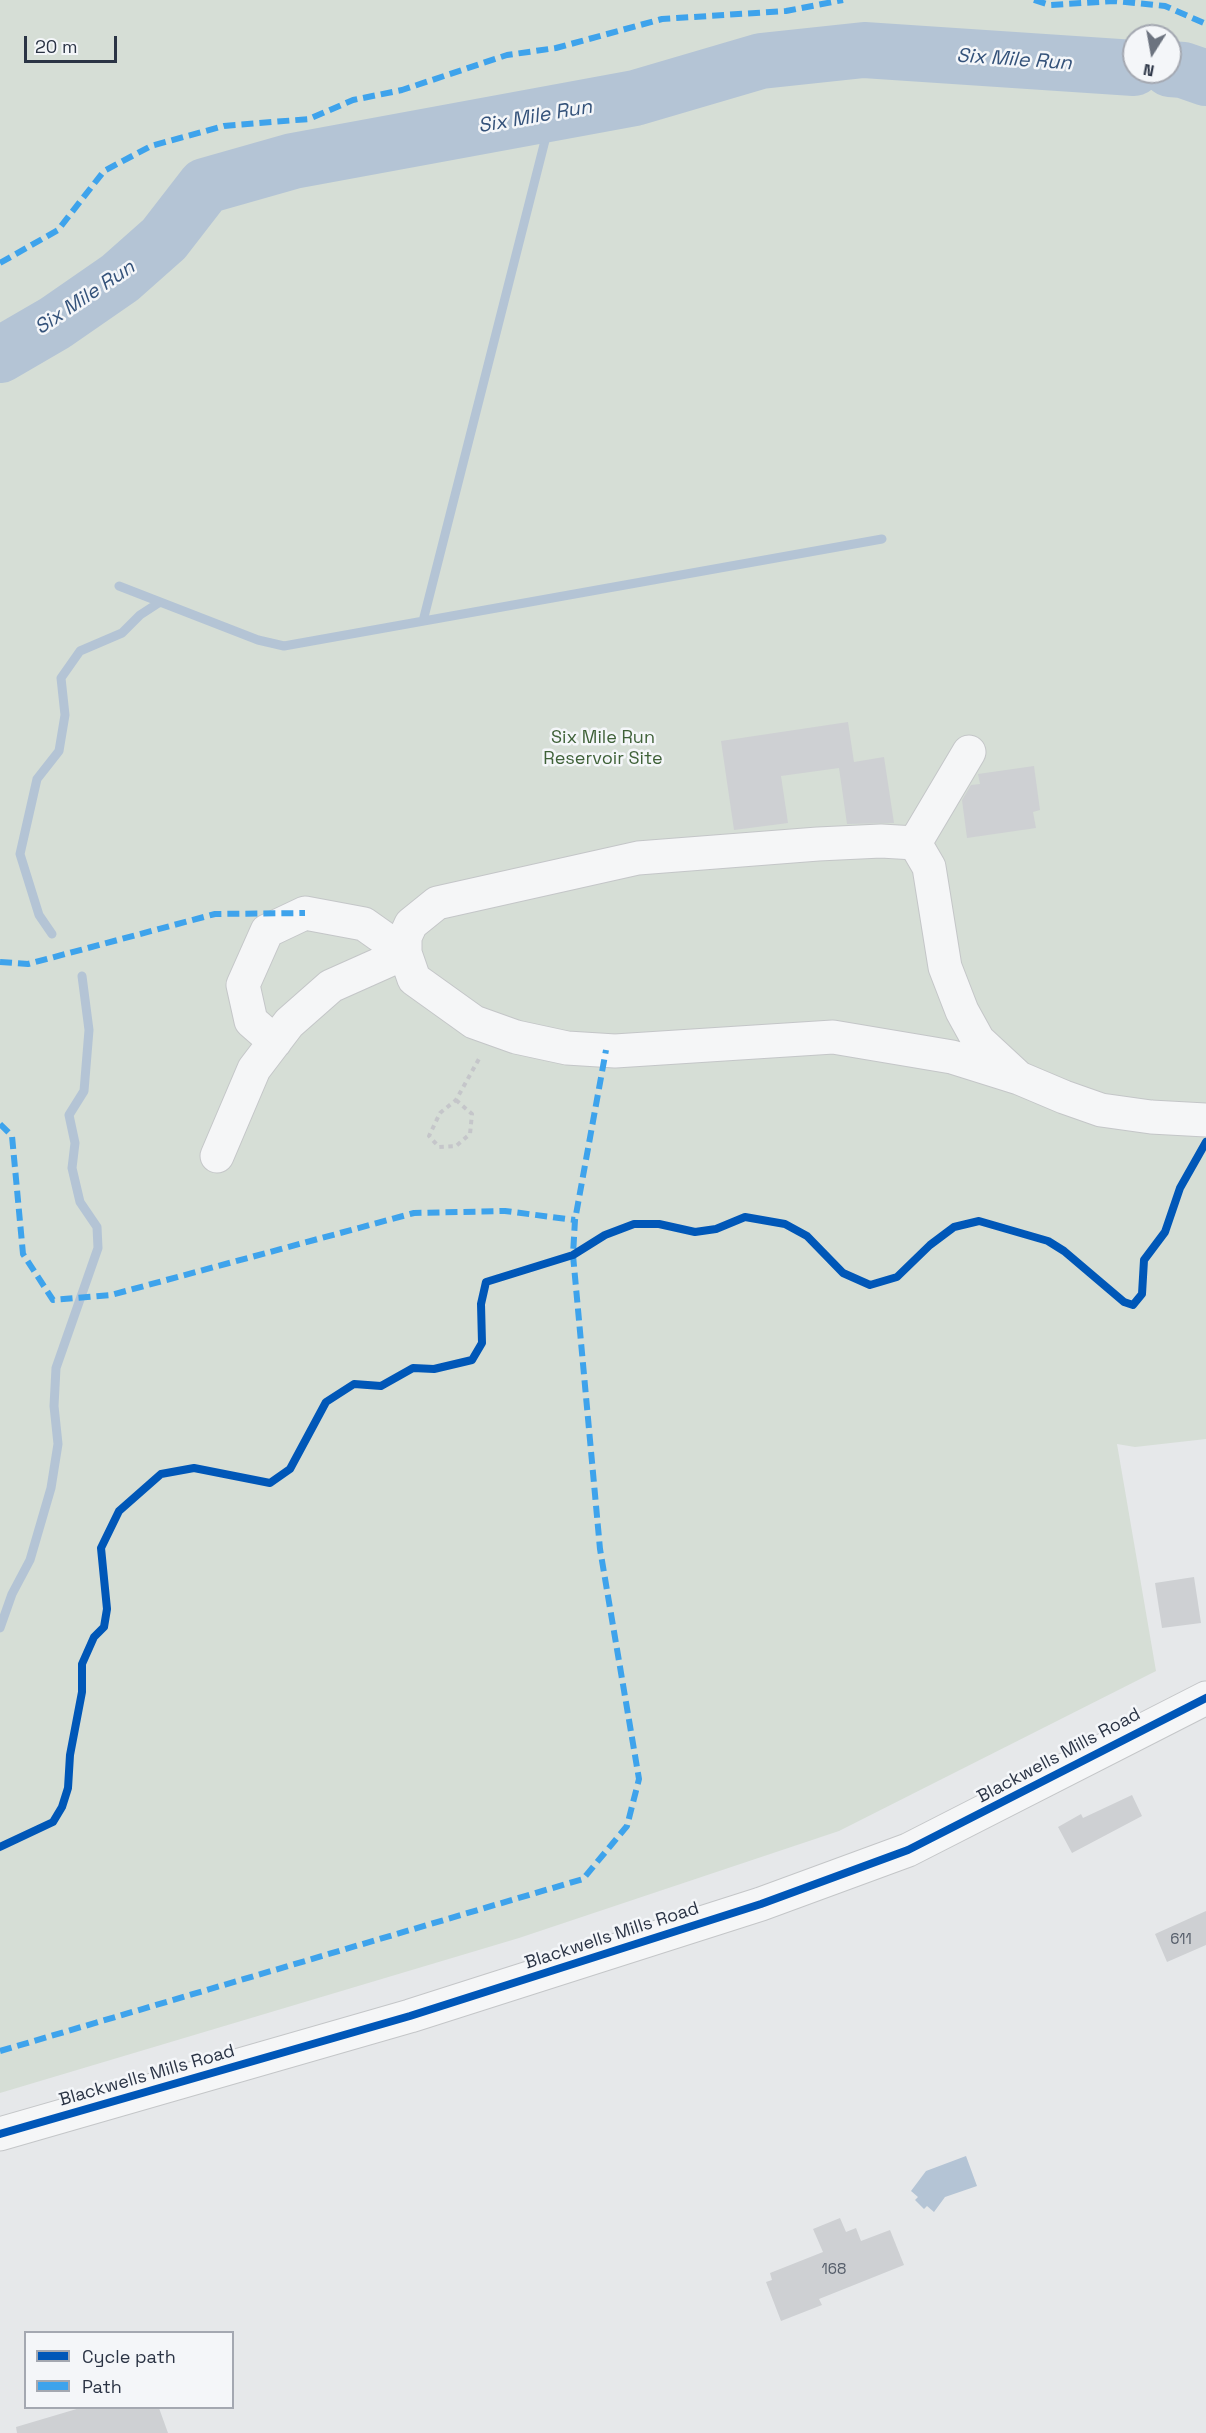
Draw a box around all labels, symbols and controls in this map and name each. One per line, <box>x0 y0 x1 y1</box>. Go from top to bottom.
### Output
scale bar <box>27 24 120 62</box>
north arrow <box>1122 24 1182 84</box>
text: 20 m <box>35 35 78 58</box>
water label: Six Mile Run <box>956 44 1072 76</box>
text: N <box>1142 59 1156 82</box>
water label: Six Mile Run <box>476 95 594 139</box>
water label: Six Mile Run <box>30 256 140 340</box>
park label: Six Mile Run Reservoir Site <box>543 727 663 770</box>
street label: Blackwells Mills Road <box>974 1704 1144 1808</box>
street label: Blackwells Mills Road <box>522 1898 702 1974</box>
house number: 611 <box>1170 1931 1192 1949</box>
street label: Blackwells Mills Road <box>57 2041 237 2111</box>
house number: 168 <box>822 2261 846 2279</box>
legend <box>24 2331 234 2409</box>
text: Cycle path <box>82 2345 176 2368</box>
text: Path <box>82 2375 122 2398</box>

